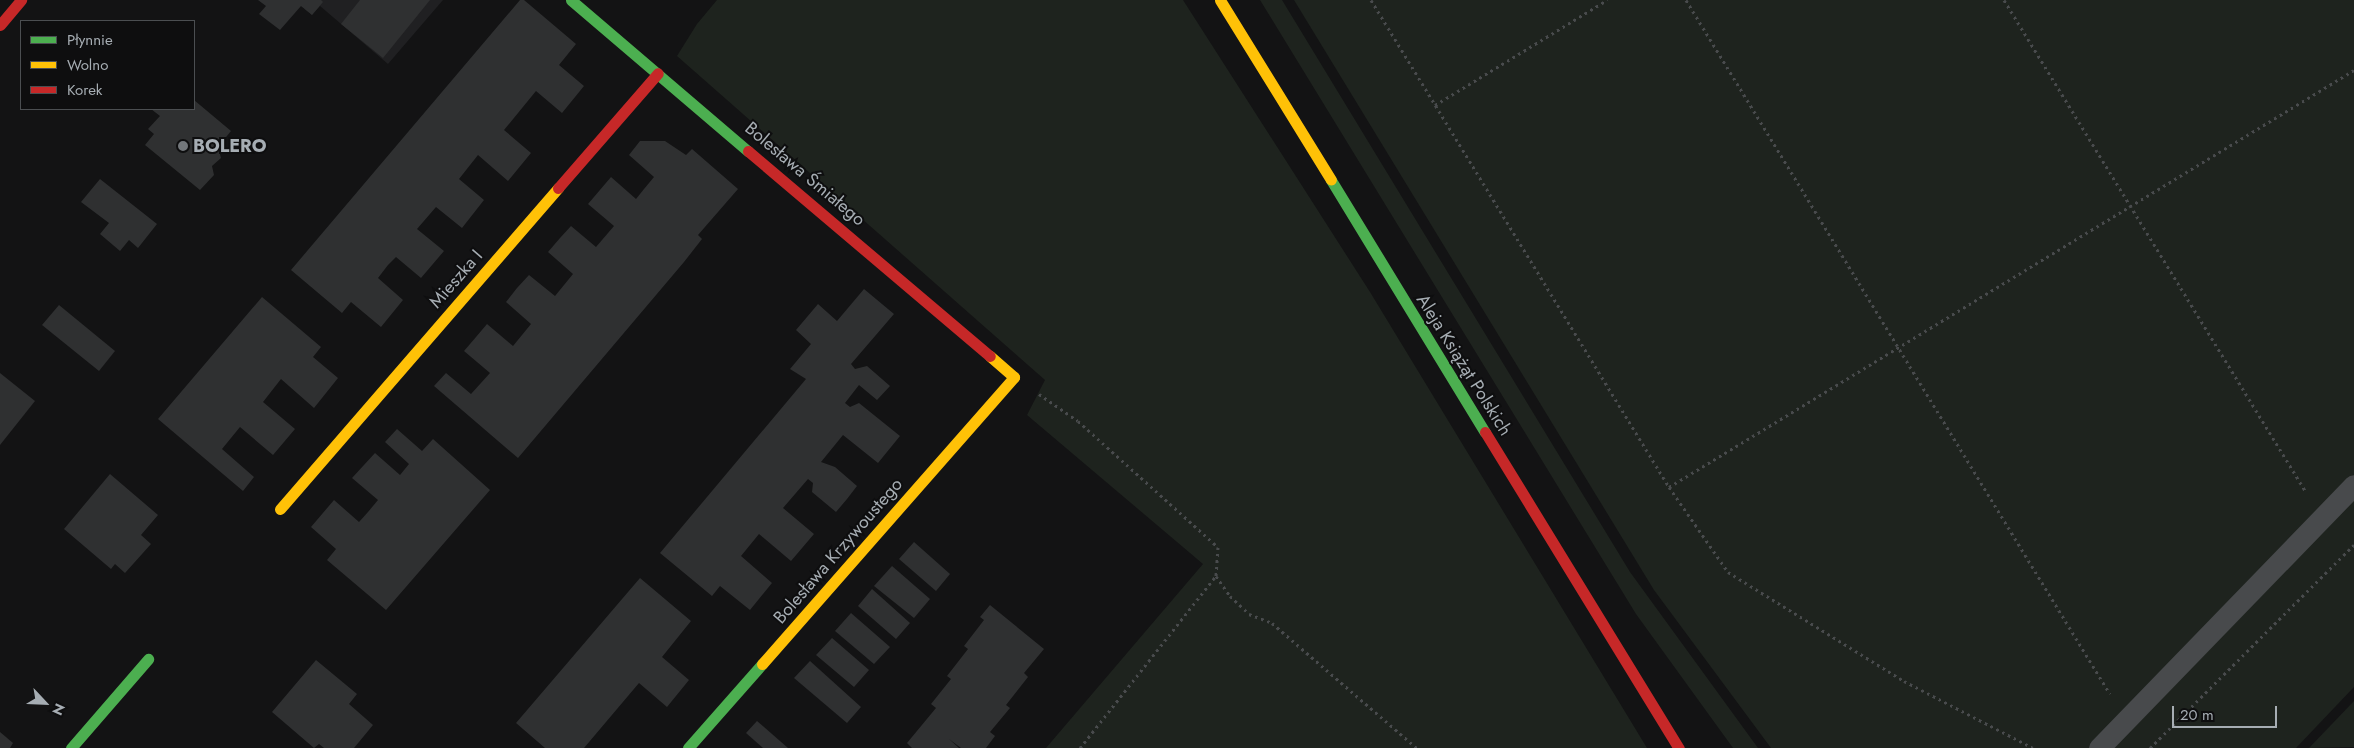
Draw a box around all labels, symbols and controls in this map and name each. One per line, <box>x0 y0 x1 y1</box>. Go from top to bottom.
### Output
legend <box>20 20 195 110</box>
text: Płynnie <box>67 29 113 51</box>
text: Wolno <box>67 54 108 76</box>
text: Korek <box>67 79 102 101</box>
street label: Bolesława Śmiałego <box>740 117 870 231</box>
place label: BOLERO <box>193 135 267 157</box>
marker: BOLERO <box>177 140 189 152</box>
street label: Mieszka I <box>425 245 487 313</box>
street label: Aleja Książąt Polskich <box>1412 290 1516 440</box>
street label: Bolesława Krzywoustego <box>769 474 907 628</box>
north arrow <box>20 678 70 728</box>
scale bar <box>2174 696 2279 728</box>
text: N <box>47 700 70 719</box>
text: 20 m <box>2180 704 2214 726</box>

